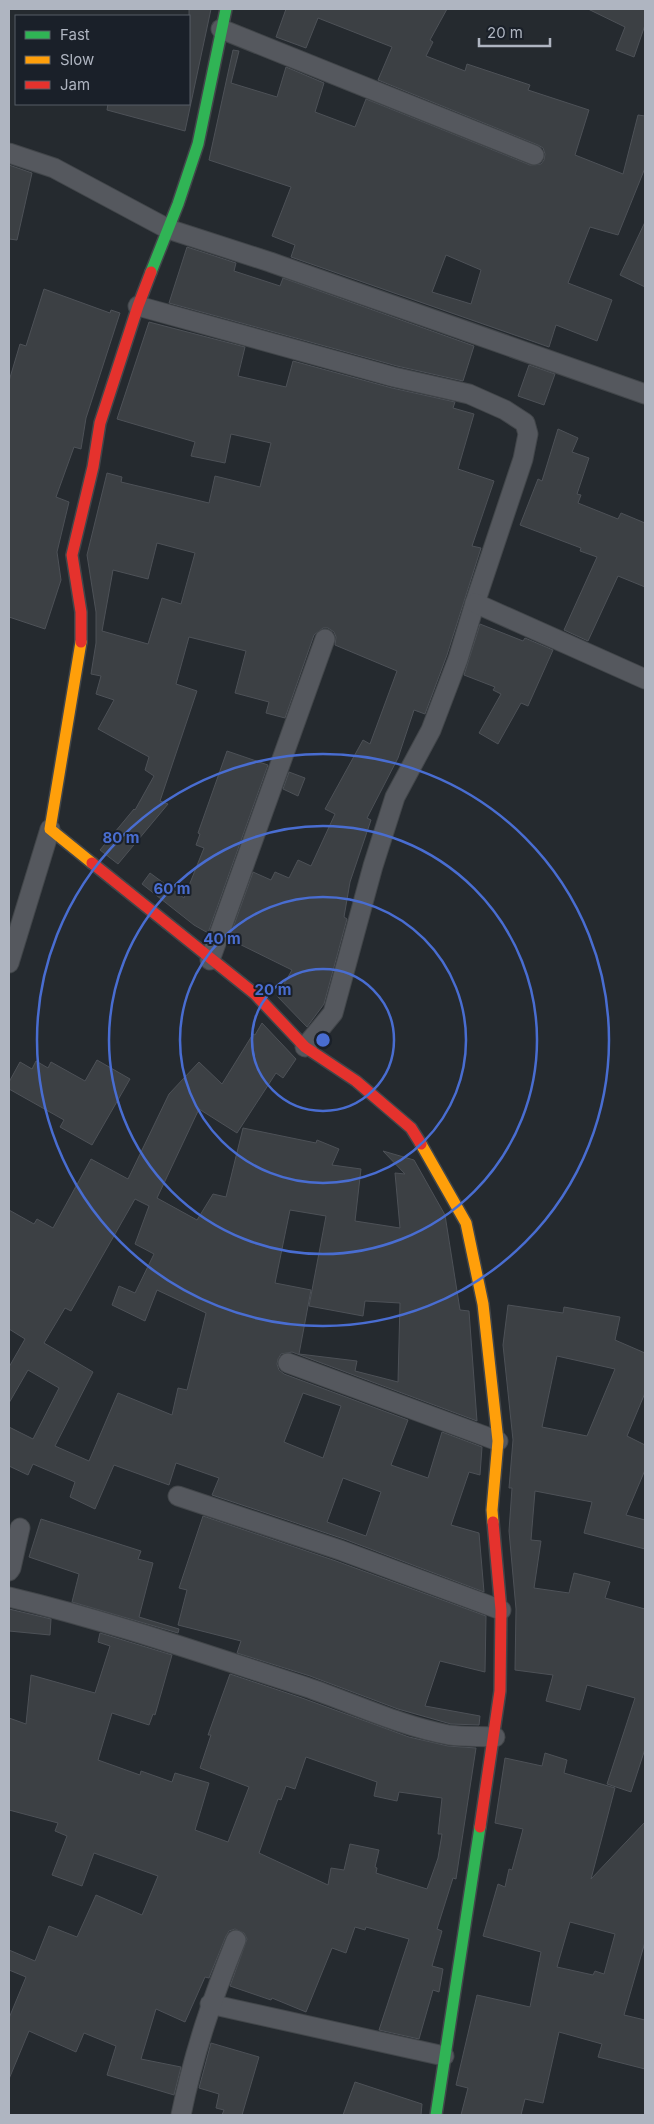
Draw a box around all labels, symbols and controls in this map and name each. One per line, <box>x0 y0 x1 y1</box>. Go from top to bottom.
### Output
legend <box>15 15 190 105</box>
scale bar <box>479 15 550 47</box>
text: 20 m <box>487 23 523 42</box>
text: Fast <box>60 25 90 44</box>
text: Slow <box>60 50 94 69</box>
text: Jam <box>60 75 90 94</box>
text: 80 m <box>102 828 140 847</box>
text: 60 m <box>153 879 191 898</box>
text: 40 m <box>203 929 241 948</box>
text: 20 m <box>255 980 291 999</box>
centre of rings <box>314 1031 332 1049</box>

